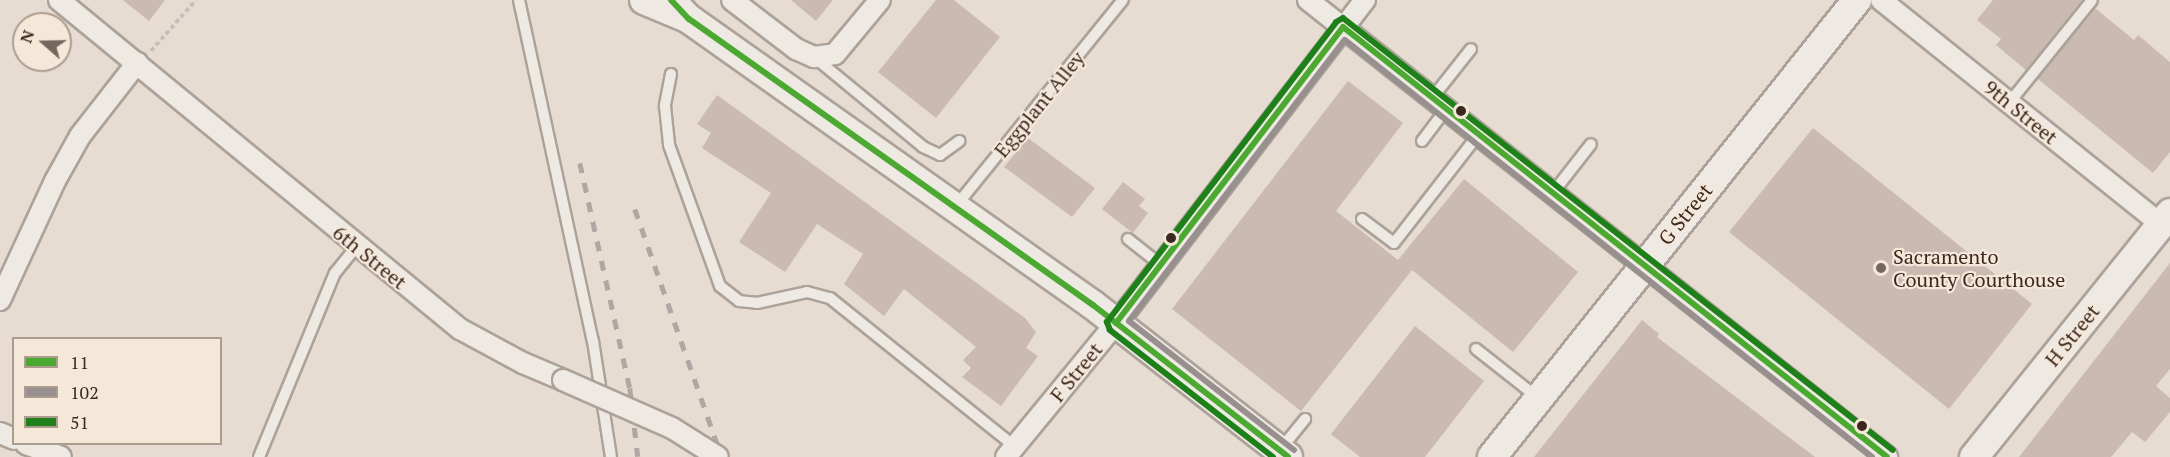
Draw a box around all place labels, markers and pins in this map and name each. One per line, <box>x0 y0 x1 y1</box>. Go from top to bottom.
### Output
unlabelled marker <box>1455 105 1467 117</box>
unlabelled marker <box>1165 232 1177 244</box>
place label: Sacramento County Courthouse <box>1893 244 2065 291</box>
marker: Sacramento County Courthouse <box>1874 261 1888 275</box>
unlabelled marker <box>1856 420 1868 432</box>

